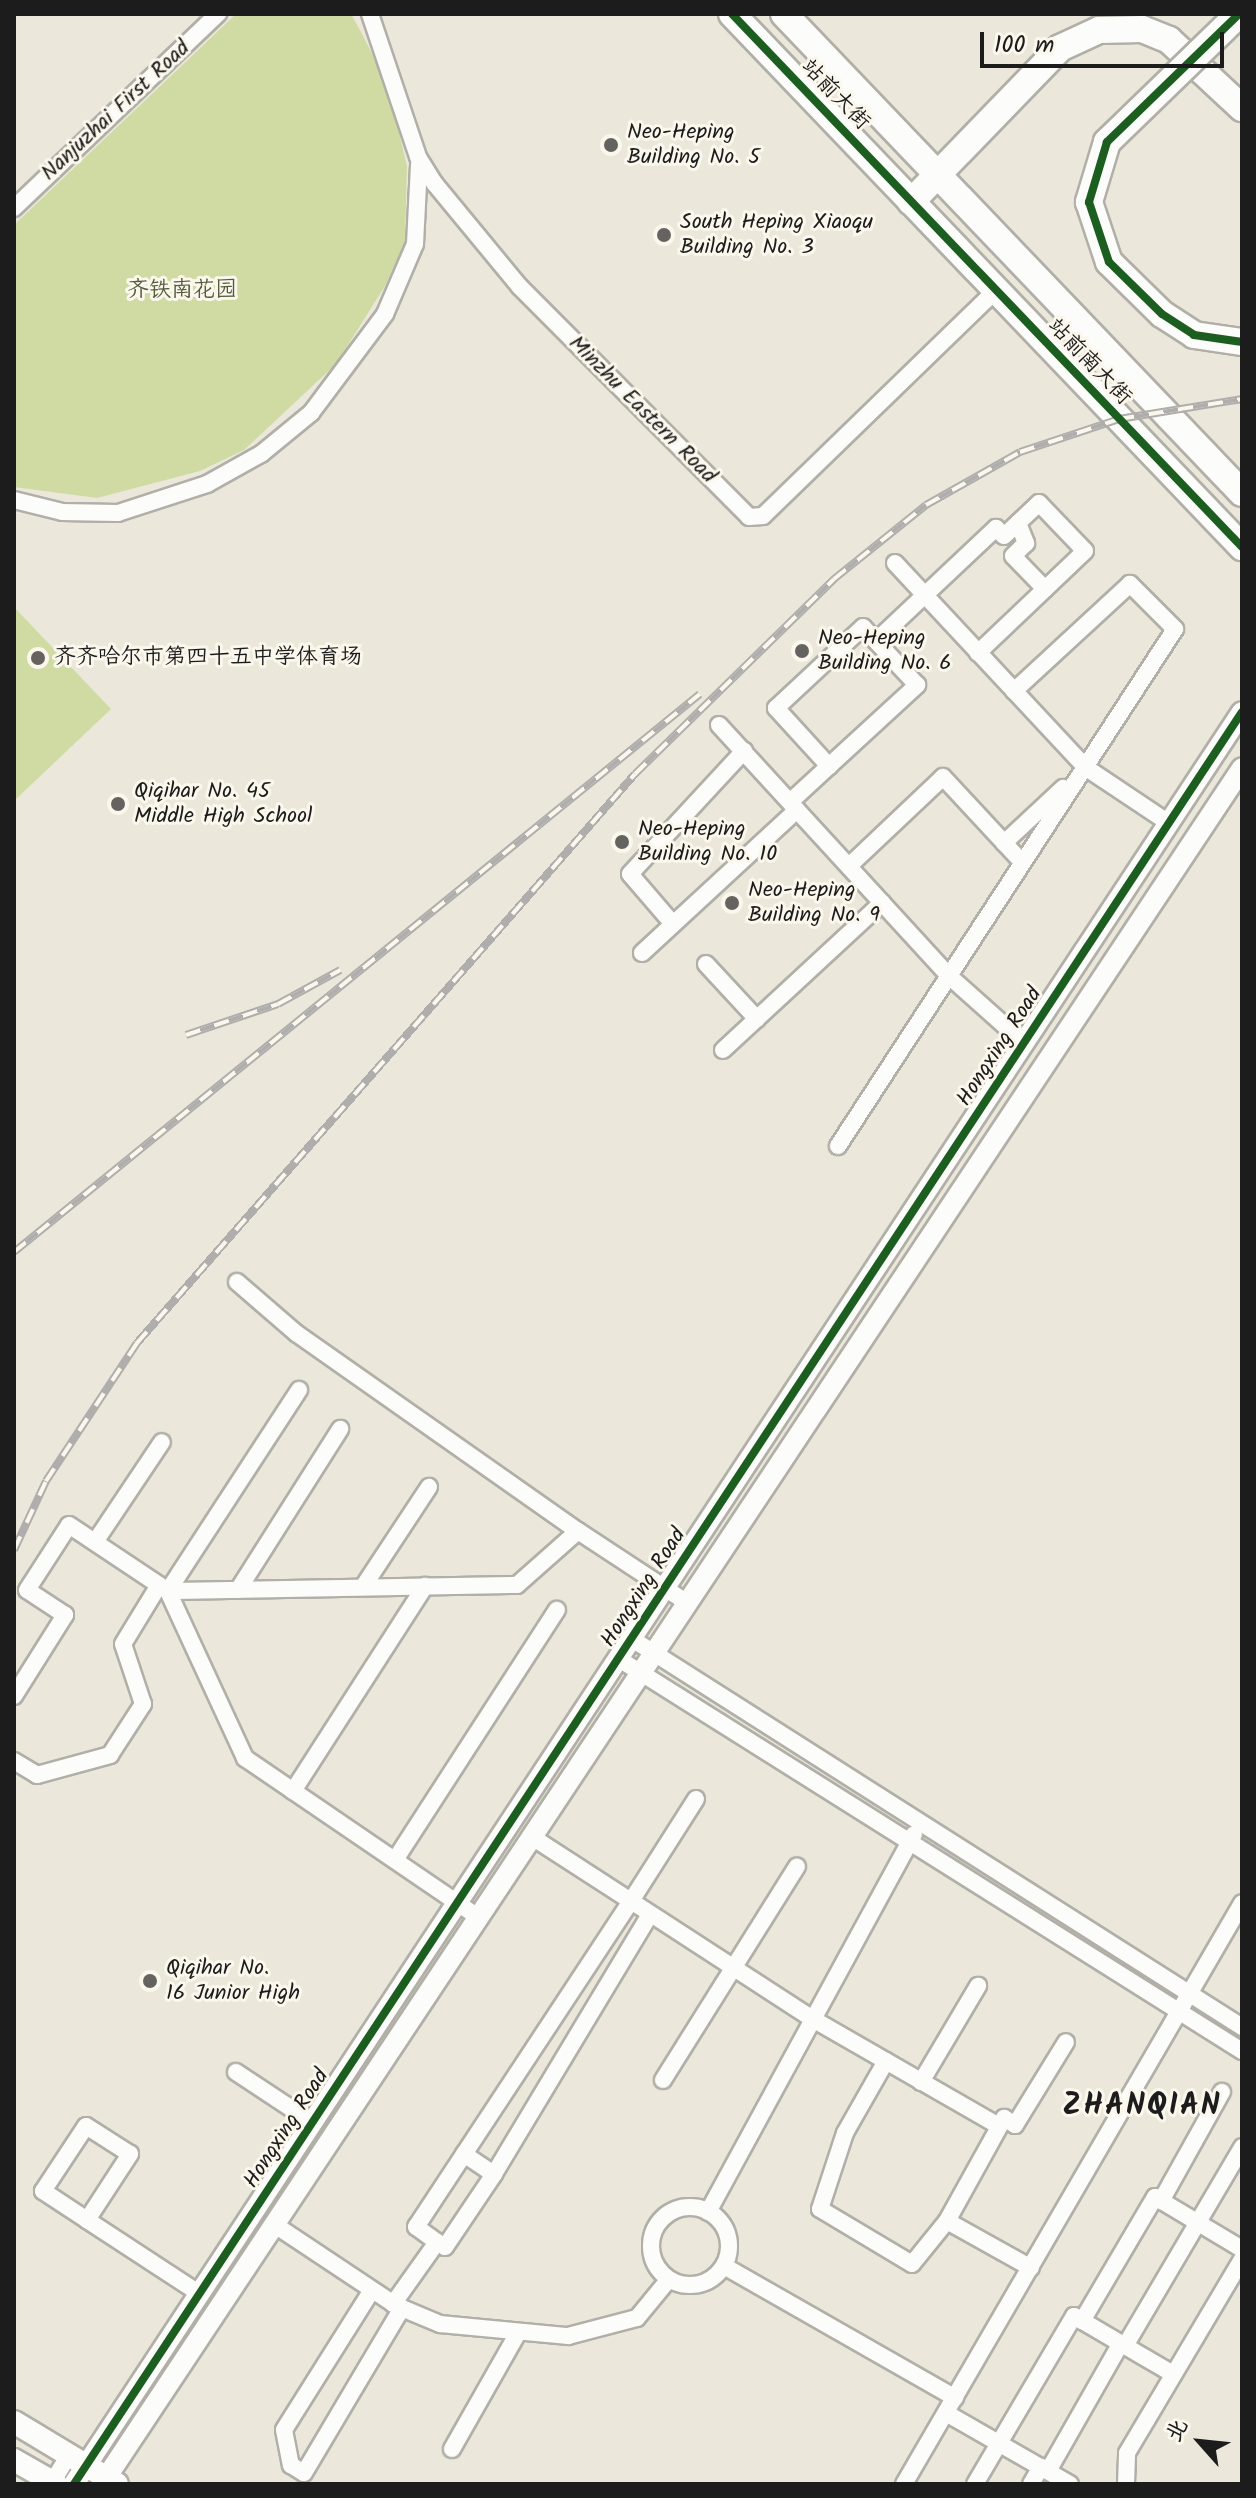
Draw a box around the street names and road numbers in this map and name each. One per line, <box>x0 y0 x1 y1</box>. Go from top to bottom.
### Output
street label: Nanjuzhai First Road <box>36 35 196 187</box>
street label: 站前大街 <box>795 54 875 136</box>
street label: 站前南大街 <box>1041 313 1137 411</box>
street label: Minzhu Eastern Road <box>563 331 721 489</box>
street label: Hongxing Road <box>952 983 1048 1111</box>
street label: Hongxing Road <box>596 1524 692 1652</box>
street label: Hongxing Road <box>239 2065 335 2193</box>

